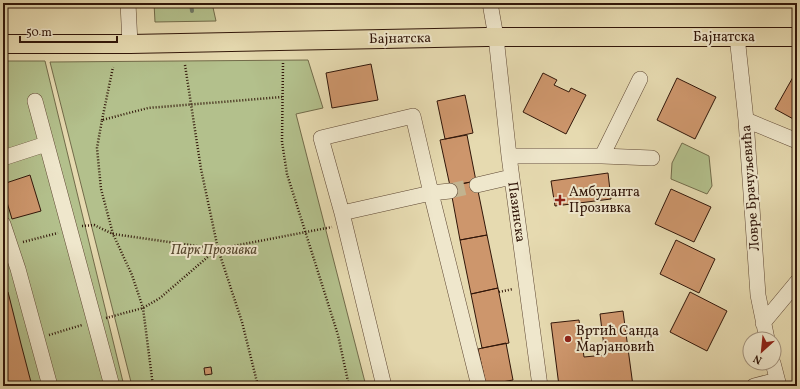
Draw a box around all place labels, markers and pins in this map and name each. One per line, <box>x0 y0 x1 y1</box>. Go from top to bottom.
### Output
place label: Амбуланта Прозивка <box>569 183 640 218</box>
marker: Амбуланта Прозивка <box>554 194 566 206</box>
place label: Вртић Санда Марјановић <box>576 322 659 357</box>
marker: Вртић Санда Марјановић <box>563 334 573 344</box>

